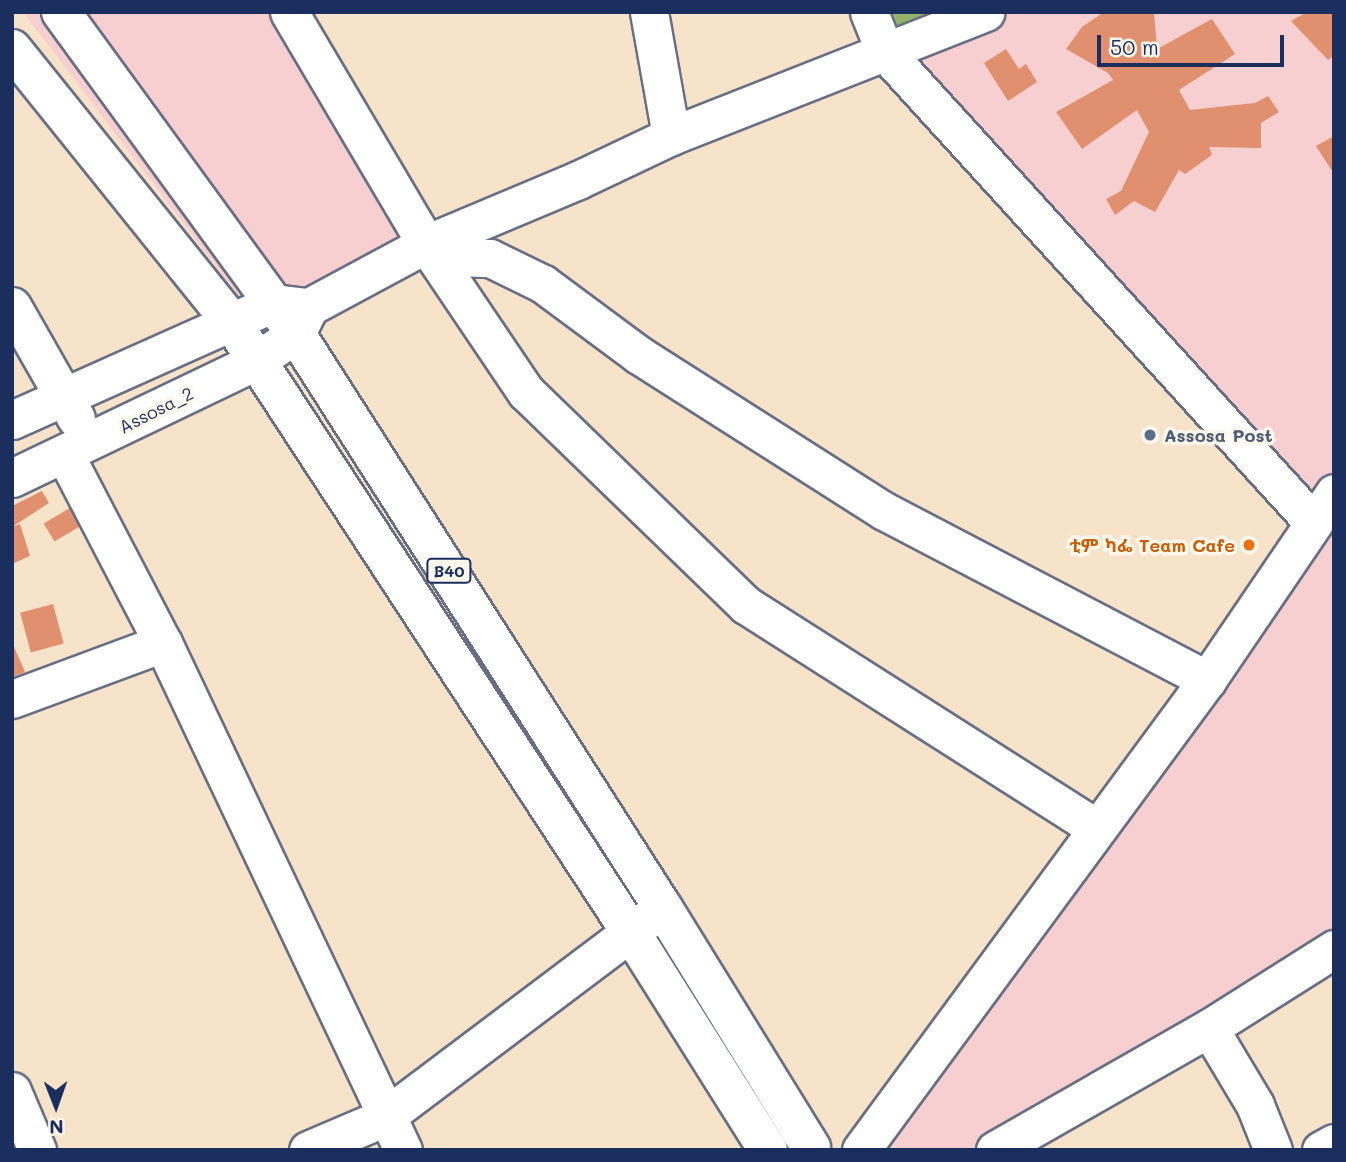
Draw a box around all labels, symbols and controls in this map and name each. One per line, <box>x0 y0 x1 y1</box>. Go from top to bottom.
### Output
scale bar <box>1101 21 1288 65</box>
text: 50 m <box>1110 33 1159 60</box>
street label: Assosa_2 <box>115 382 197 438</box>
place label: Assosa Post <box>1164 424 1273 446</box>
marker: Assosa Post <box>1142 427 1158 443</box>
place label: ቲም ካፌ Team Cafe <box>1070 534 1235 556</box>
marker: ቲም ካፌ Team Cafe <box>1241 537 1257 553</box>
road number: B40 <box>426 558 472 584</box>
north arrow <box>21 1071 91 1141</box>
text: N <box>49 1115 64 1140</box>

